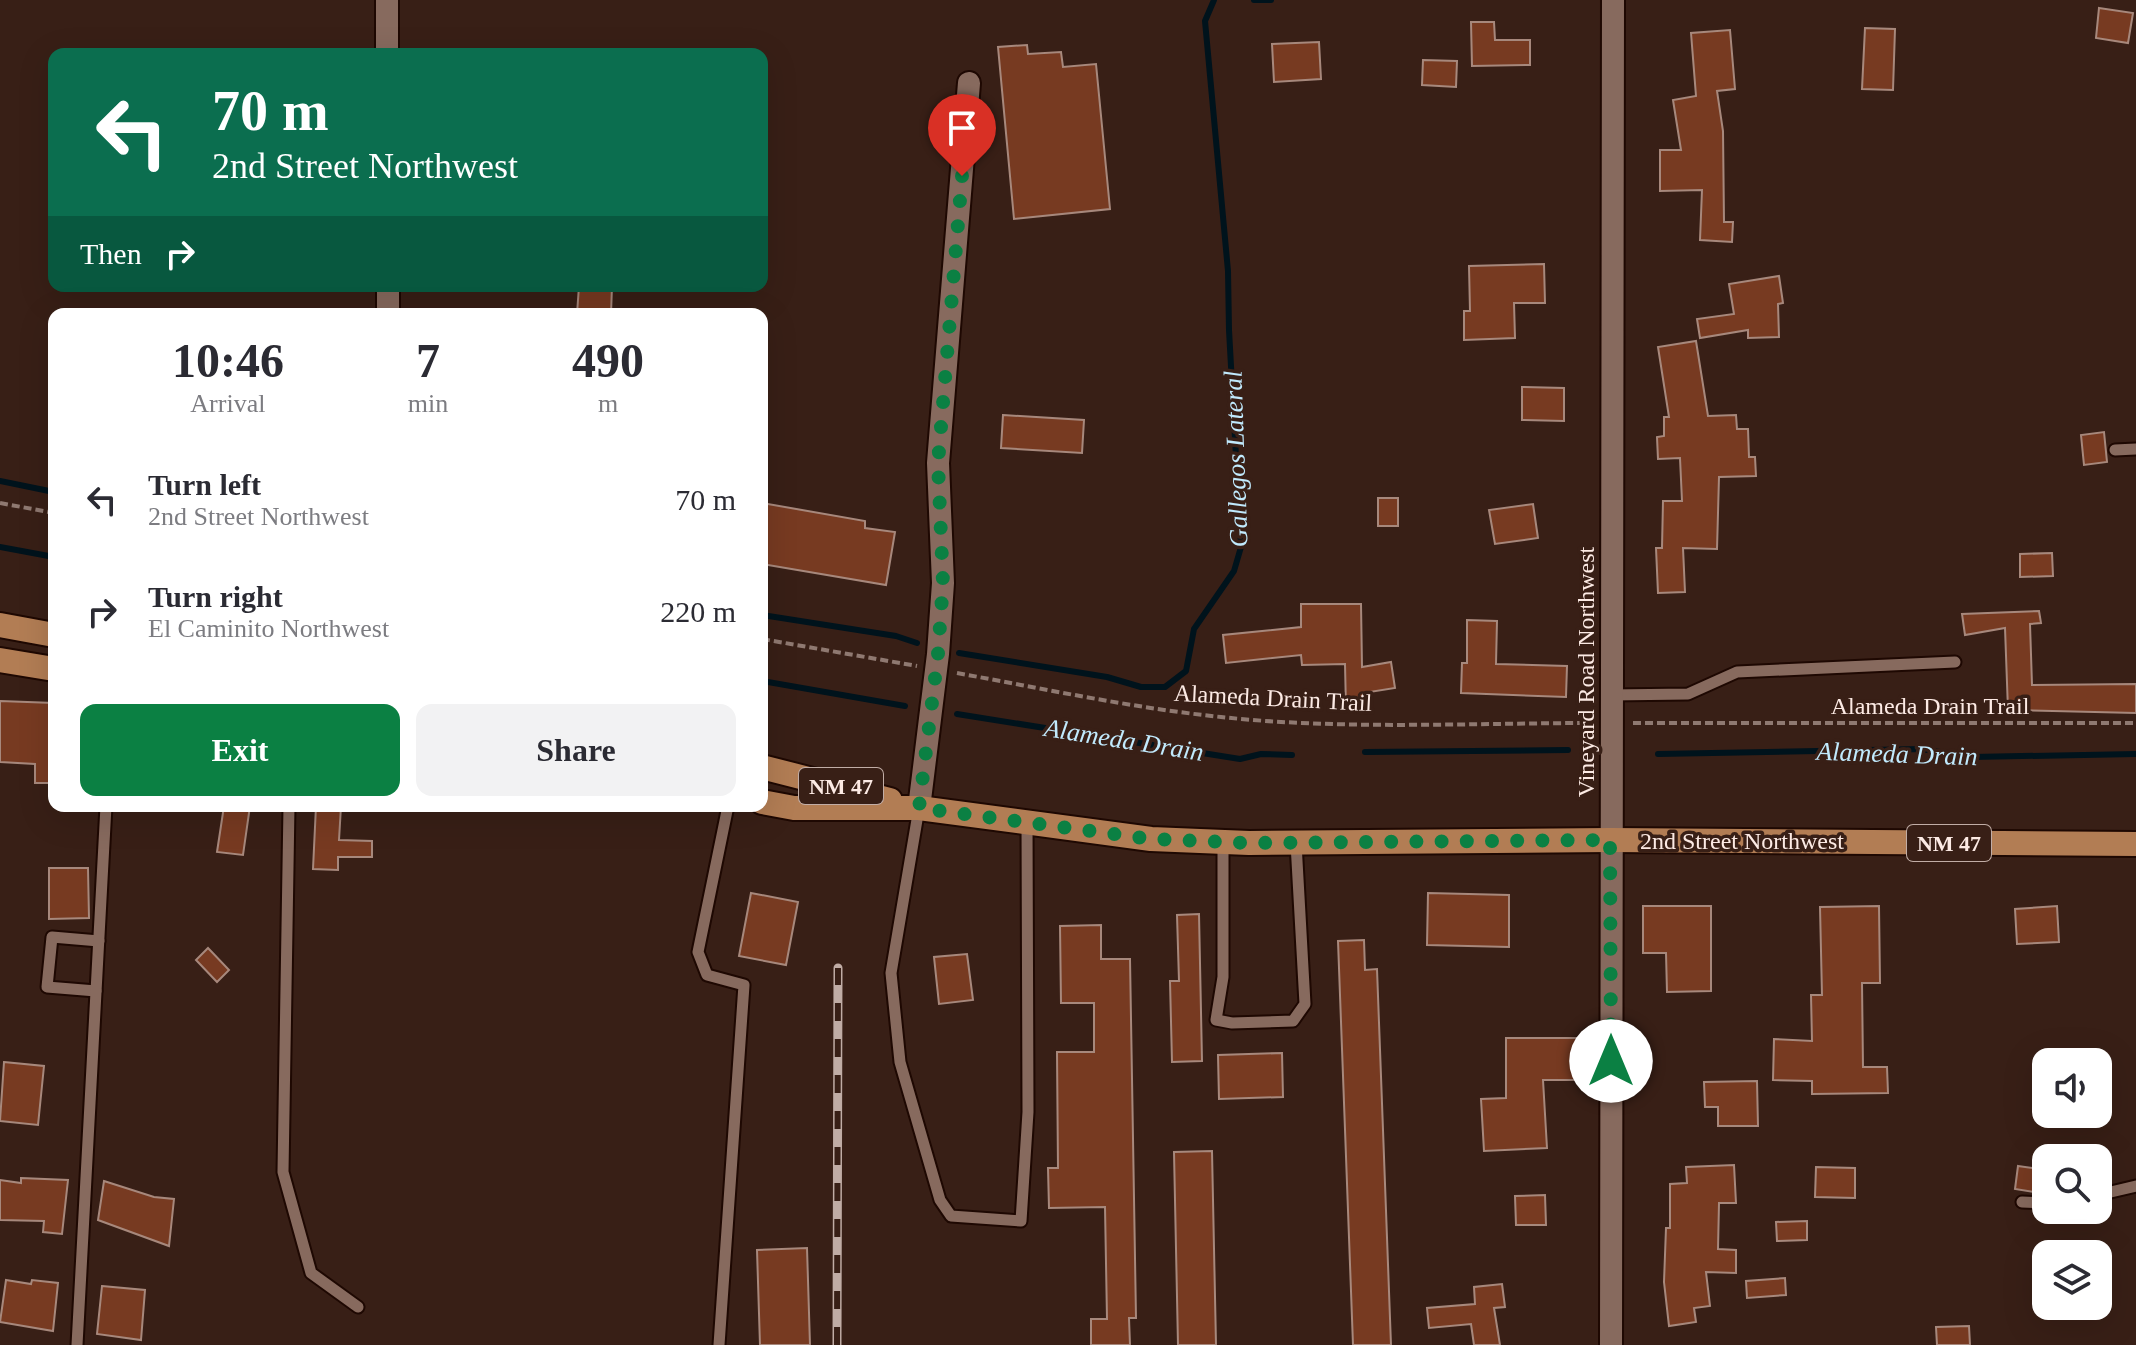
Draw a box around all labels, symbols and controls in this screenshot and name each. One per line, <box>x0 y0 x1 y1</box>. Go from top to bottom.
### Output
icon: left <box>80 80 184 184</box>
text: 70 m <box>212 80 329 142</box>
pin <box>928 94 996 176</box>
icon: arrive <box>940 106 984 150</box>
text: 2nd Street Northwest <box>212 146 518 186</box>
icon: right <box>158 232 202 276</box>
text: Then <box>80 237 142 270</box>
text: 10:46 <box>172 334 284 387</box>
text: 7 <box>416 334 440 387</box>
text: 490 <box>572 334 644 387</box>
water label: Gallegos Lateral <box>1218 370 1254 548</box>
text: Arrival <box>190 389 265 418</box>
text: min <box>408 389 448 418</box>
text: m <box>598 389 618 418</box>
text: Turn left <box>148 468 261 501</box>
icon: left <box>80 478 124 522</box>
text: 70 m <box>675 483 736 516</box>
text: 2nd Street Northwest <box>148 502 369 531</box>
street label: Vineyard Road Northwest <box>1573 546 1599 797</box>
text: Turn right <box>148 580 283 613</box>
icon: right <box>80 590 124 634</box>
text: 220 m <box>660 595 736 628</box>
text: El Caminito Northwest <box>148 614 389 643</box>
street label: Alameda Drain Trail <box>1173 680 1373 716</box>
street label: Alameda Drain Trail <box>1831 693 2030 719</box>
button: Exit <box>80 704 400 796</box>
button: Share <box>416 704 736 796</box>
water label: Alameda Drain <box>1040 713 1206 767</box>
water label: Alameda Drain <box>1814 737 1978 771</box>
road number: NM 47 <box>799 768 883 804</box>
road number: NM 47 <box>1907 825 1991 861</box>
street label: 2nd Street Northwest <box>1640 828 1844 854</box>
position arrow <box>1569 1019 1653 1103</box>
map controls <box>2032 1048 2112 1320</box>
button: sound <box>2032 1048 2112 1128</box>
button: search <box>2032 1144 2112 1224</box>
button: layers <box>2032 1240 2112 1320</box>

